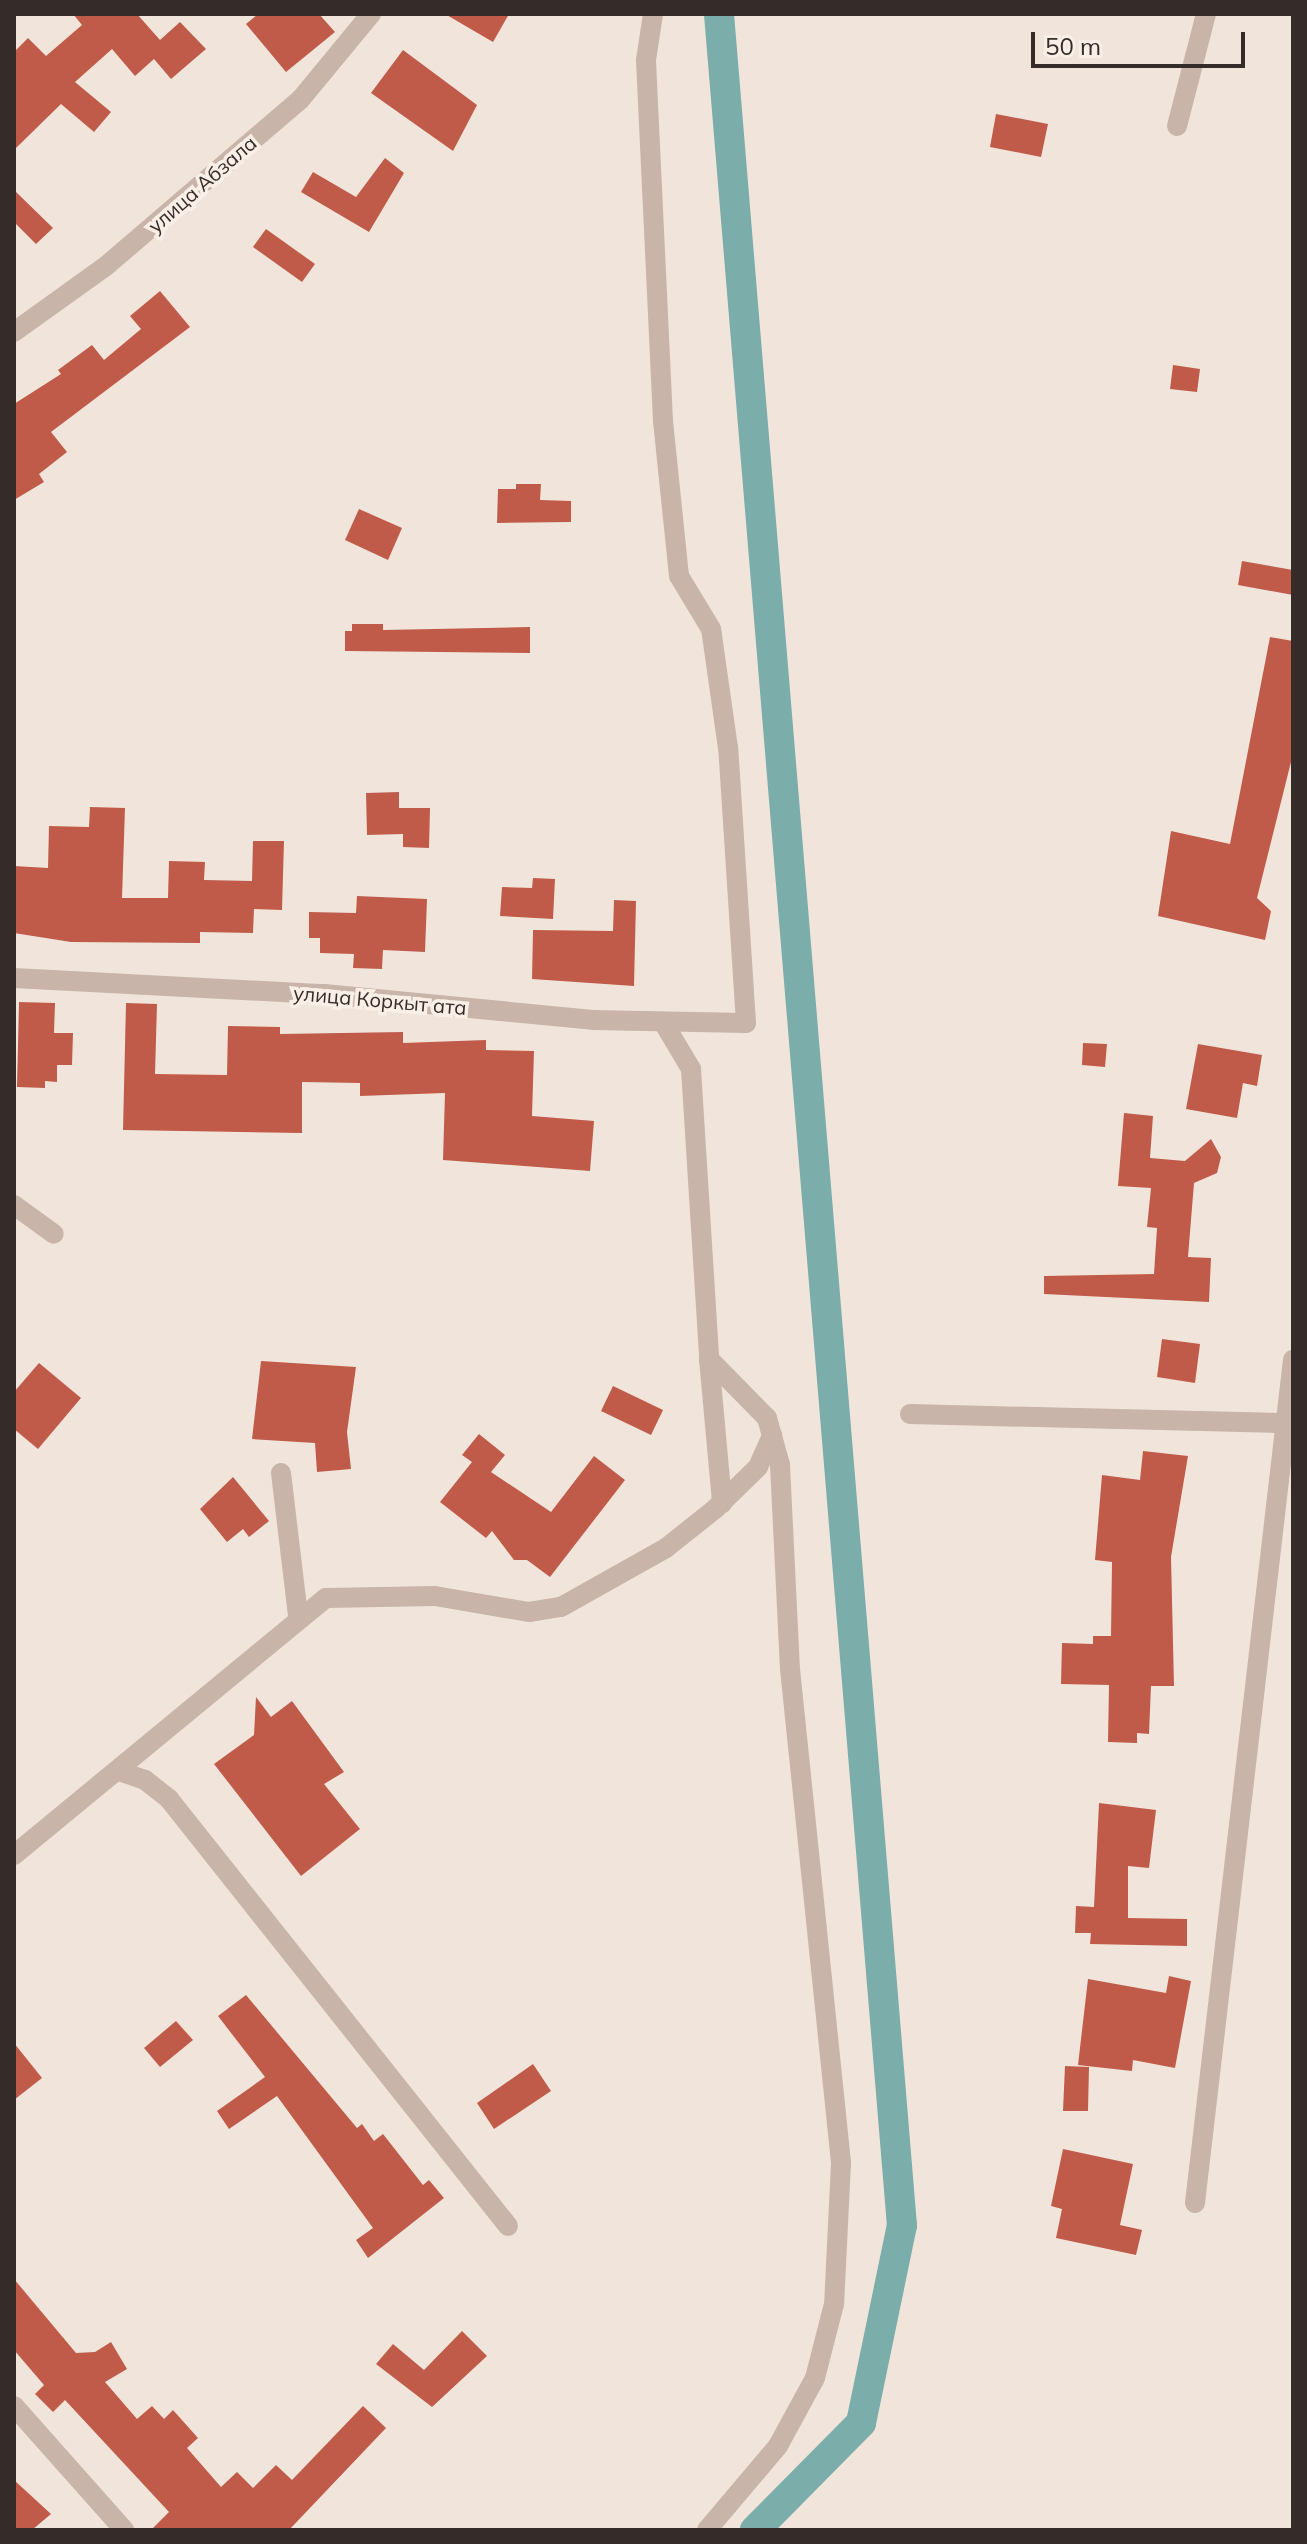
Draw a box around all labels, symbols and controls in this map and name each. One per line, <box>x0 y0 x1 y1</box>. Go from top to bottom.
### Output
scale bar <box>1035 16 1249 66</box>
text: 50 m <box>1045 31 1101 61</box>
street label: улица Абзала <box>143 130 261 238</box>
street label: улица Коркыт ата <box>292 980 468 1020</box>

